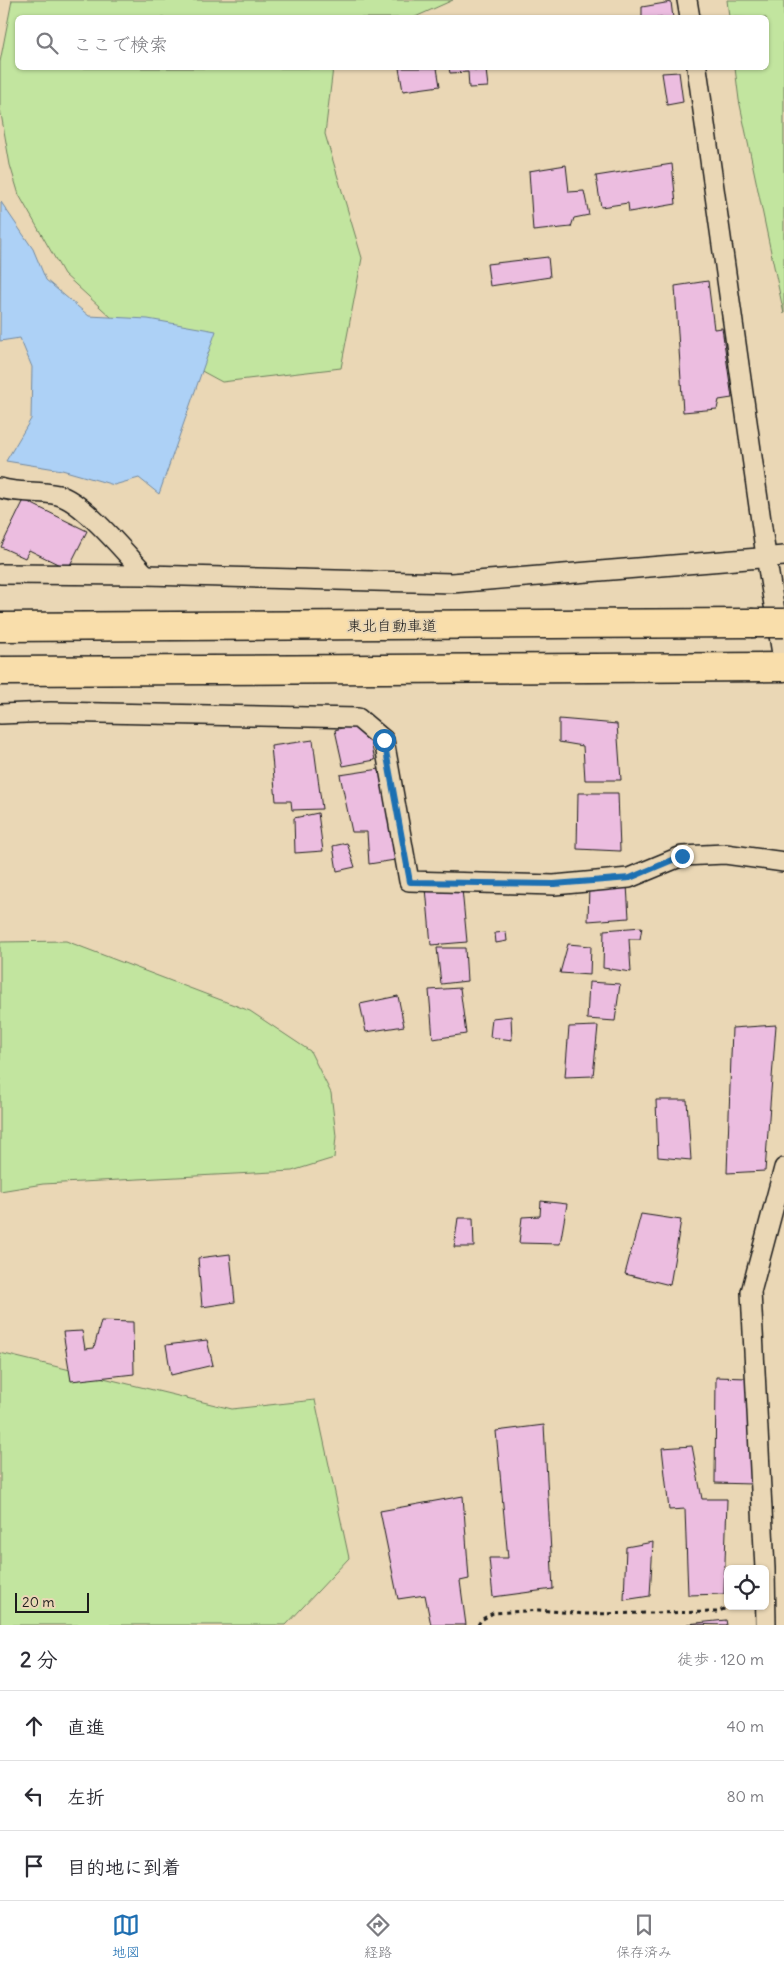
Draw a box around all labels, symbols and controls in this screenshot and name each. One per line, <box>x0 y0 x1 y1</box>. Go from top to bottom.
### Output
search box <box>15 15 769 70</box>
icon: search <box>33 29 61 57</box>
text: ここで検索 <box>73 32 168 56</box>
street label: 東北自動車道 <box>347 616 437 635</box>
route start <box>373 729 396 752</box>
route end <box>671 845 694 868</box>
map controls <box>724 1565 769 1610</box>
button: locate <box>724 1565 769 1610</box>
scale bar <box>15 1590 89 1613</box>
text: 20 m <box>22 1593 55 1611</box>
text: 2 分 <box>20 1646 58 1673</box>
text: 徒歩 · 120 m <box>677 1649 764 1669</box>
icon: ahead <box>20 1712 48 1740</box>
text: 直進 <box>67 1715 105 1739</box>
text: 40 m <box>726 1716 764 1736</box>
icon: left <box>20 1782 48 1810</box>
text: 左折 <box>67 1785 105 1809</box>
text: 80 m <box>726 1786 764 1806</box>
icon: arrive <box>20 1852 48 1880</box>
text: 目的地に到着 <box>67 1855 181 1879</box>
tab: 地図 <box>112 1911 140 1961</box>
tab: 経路 <box>364 1911 392 1961</box>
tab: 保存済み <box>616 1911 672 1961</box>

